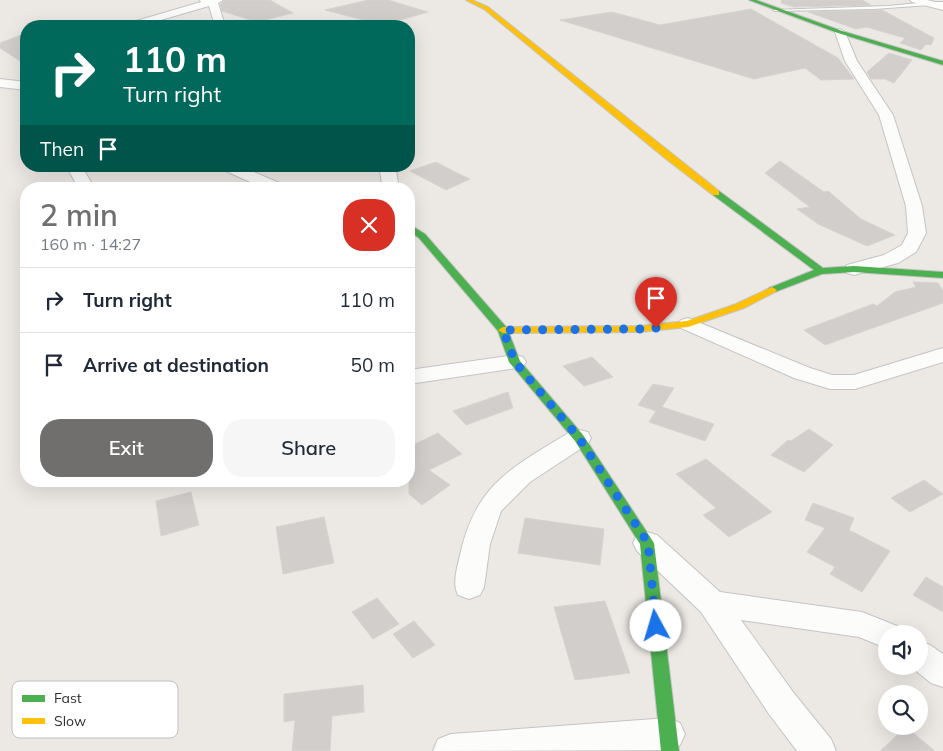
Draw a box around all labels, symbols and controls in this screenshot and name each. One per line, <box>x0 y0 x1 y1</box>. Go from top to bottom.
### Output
text: 110 m <box>123 37 227 81</box>
icon: right <box>40 40 105 105</box>
text: Turn right <box>123 80 221 108</box>
icon: arrive <box>94 135 122 163</box>
text: Then <box>40 137 84 161</box>
text: 2 min <box>40 196 118 234</box>
button: close <box>343 199 395 251</box>
text: 160 m · 14:27 <box>40 234 141 254</box>
pin <box>635 277 677 328</box>
icon: arrive <box>642 284 670 312</box>
icon: right <box>40 286 68 314</box>
text: Turn right <box>83 288 172 312</box>
text: 110 m <box>339 288 395 312</box>
icon: arrive <box>40 351 68 379</box>
text: Arrive at destination <box>83 353 269 377</box>
text: 50 m <box>351 353 395 377</box>
button: Exit <box>40 419 213 477</box>
button: Share <box>223 419 395 477</box>
position arrow <box>629 599 681 651</box>
map controls <box>878 625 928 735</box>
button: sound <box>878 625 928 675</box>
legend <box>12 681 178 738</box>
button: search <box>878 685 928 735</box>
text: Fast <box>54 689 82 707</box>
text: Slow <box>54 712 86 730</box>

